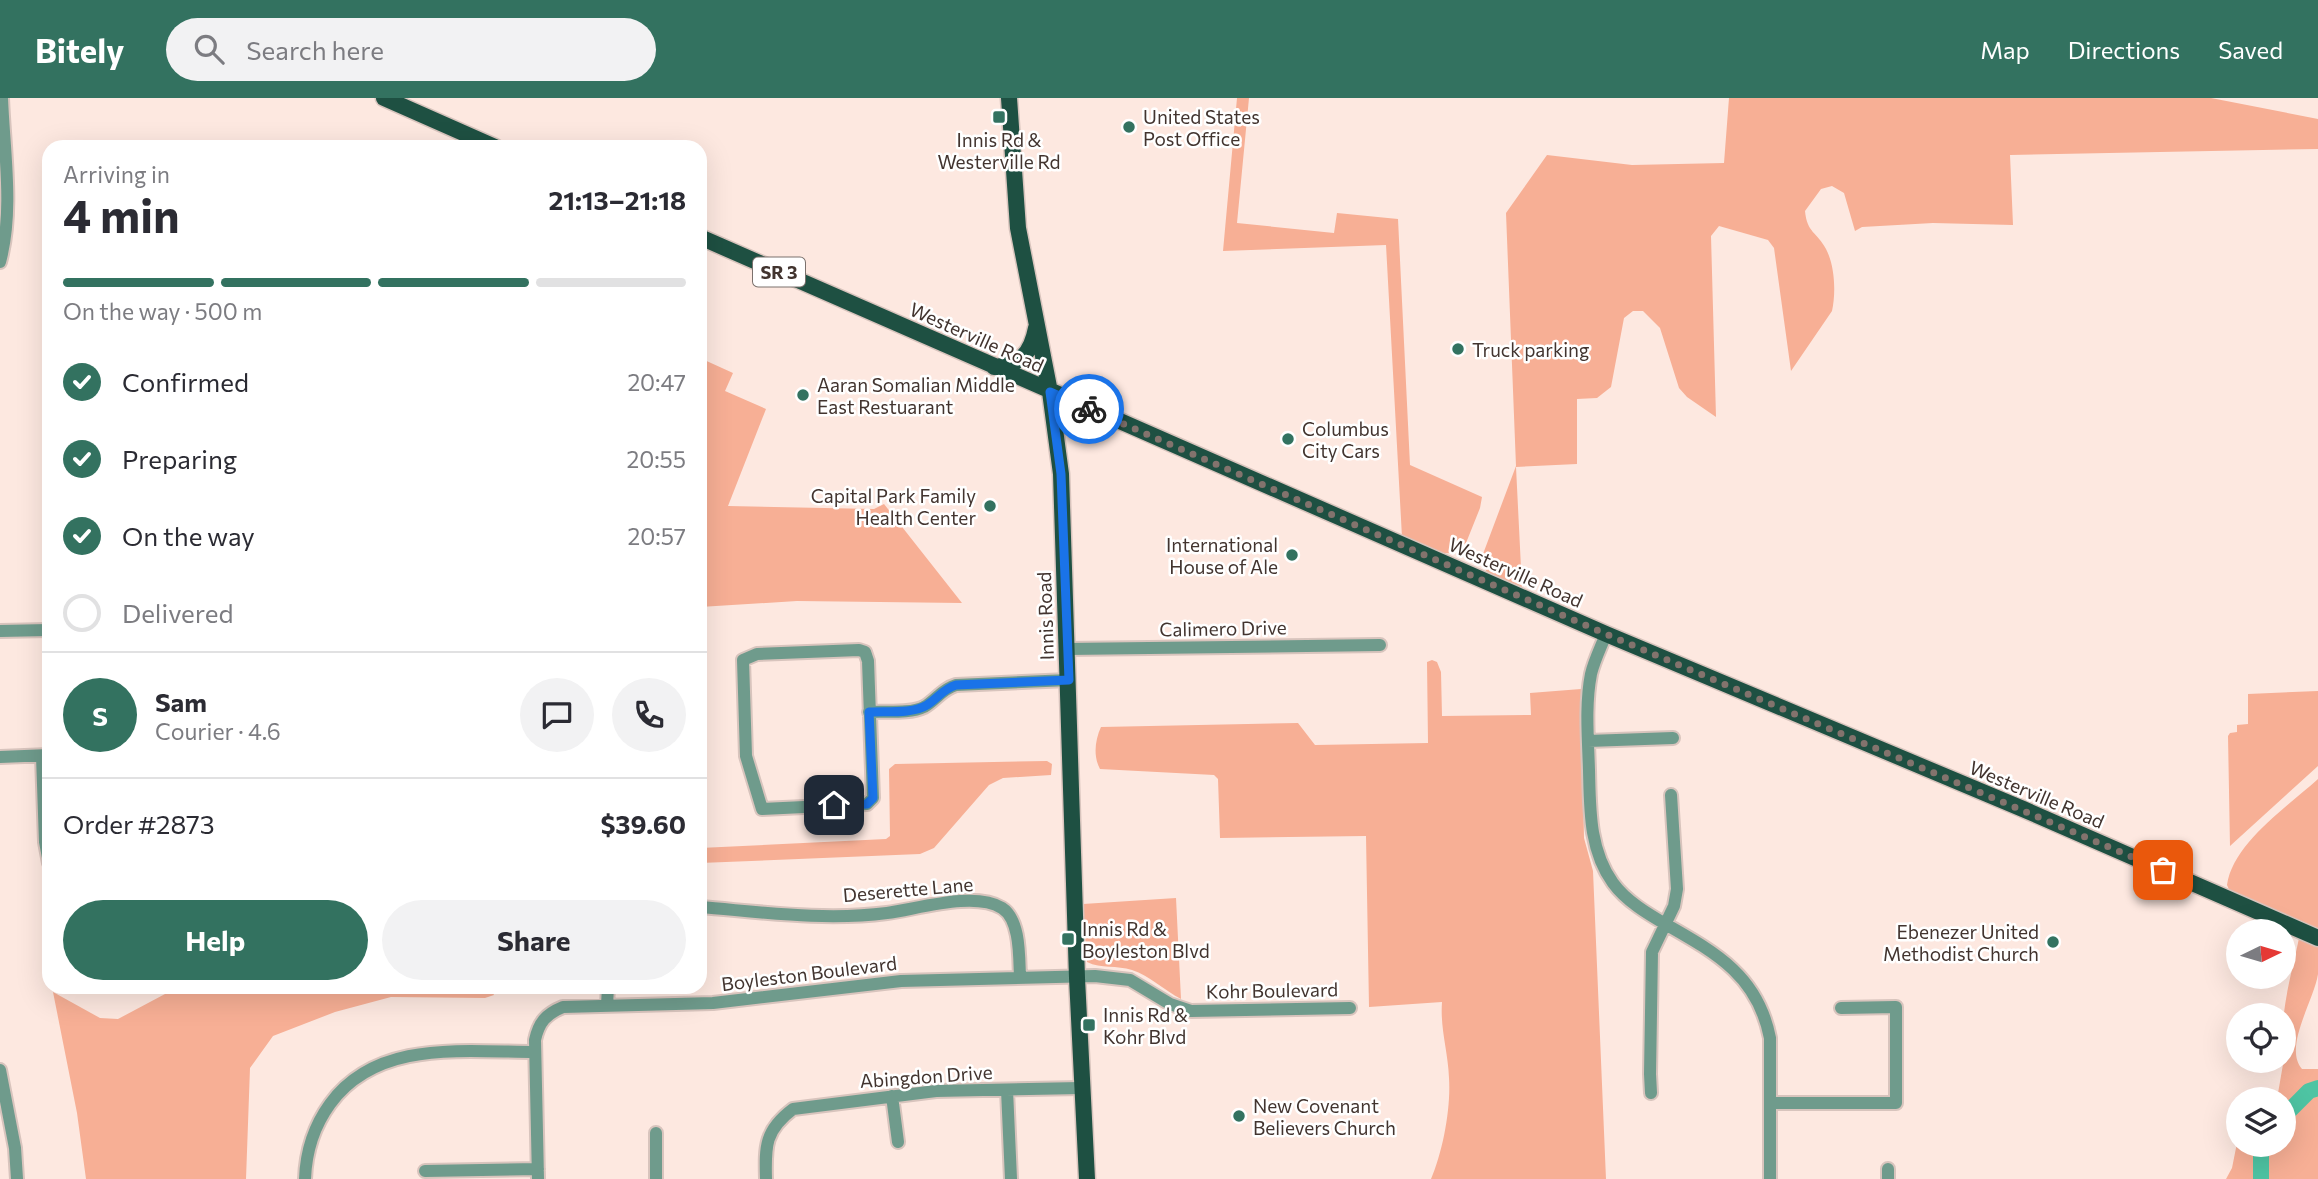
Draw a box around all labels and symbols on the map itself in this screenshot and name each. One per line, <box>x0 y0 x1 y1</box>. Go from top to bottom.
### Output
place label: United States Post Office <box>1143 105 1260 150</box>
marker: Innis Rd & Westerville Rd <box>991 109 1007 125</box>
marker: United States Post Office <box>1121 119 1137 135</box>
place label: Innis Rd & Westerville Rd <box>938 128 1060 173</box>
road number: SR 3 <box>753 258 805 286</box>
street label: Westerville Road <box>906 297 1048 377</box>
place label: Truck parking <box>1472 338 1589 361</box>
marker: Truck parking <box>1450 341 1466 357</box>
place label: Aaran Somalian Middle East Restuarant <box>817 373 1015 418</box>
courier <box>1054 374 1124 444</box>
marker: Aaran Somalian Middle East Restuarant <box>795 387 811 403</box>
place label: Columbus City Cars <box>1302 417 1389 462</box>
marker: Columbus City Cars <box>1280 431 1296 447</box>
place label: Capital Park Family Health Center <box>811 484 976 529</box>
marker: Capital Park Family Health Center <box>982 498 998 514</box>
street label: Westerville Road <box>1445 532 1587 612</box>
place label: International House of Ale <box>1166 533 1278 578</box>
marker: International House of Ale <box>1284 547 1300 563</box>
street label: Innis Road <box>1032 571 1058 661</box>
street label: Calimero Drive <box>1159 615 1287 641</box>
street label: Westerville Road <box>1966 755 2108 833</box>
pin <box>804 775 864 835</box>
pin <box>2133 840 2193 900</box>
street label: Deserette Lane <box>842 872 974 906</box>
place label: Innis Rd & Boyleston Blvd <box>1082 917 1210 962</box>
north arrow <box>2226 919 2296 989</box>
place label: Ebenezer United Methodist Church <box>1883 920 2039 965</box>
marker: Innis Rd & Boyleston Blvd <box>1060 931 1076 947</box>
marker: Ebenezer United Methodist Church <box>2045 934 2061 950</box>
street label: Boyleston Boulevard <box>720 951 898 995</box>
street label: Kohr Boulevard <box>1206 977 1338 1003</box>
place label: Innis Rd & Kohr Blvd <box>1103 1003 1188 1048</box>
marker: Innis Rd & Kohr Blvd <box>1081 1017 1097 1033</box>
street label: Abingdon Drive <box>859 1060 993 1092</box>
place label: New Covenant Believers Church <box>1253 1094 1396 1139</box>
marker: New Covenant Believers Church <box>1231 1108 1247 1124</box>

